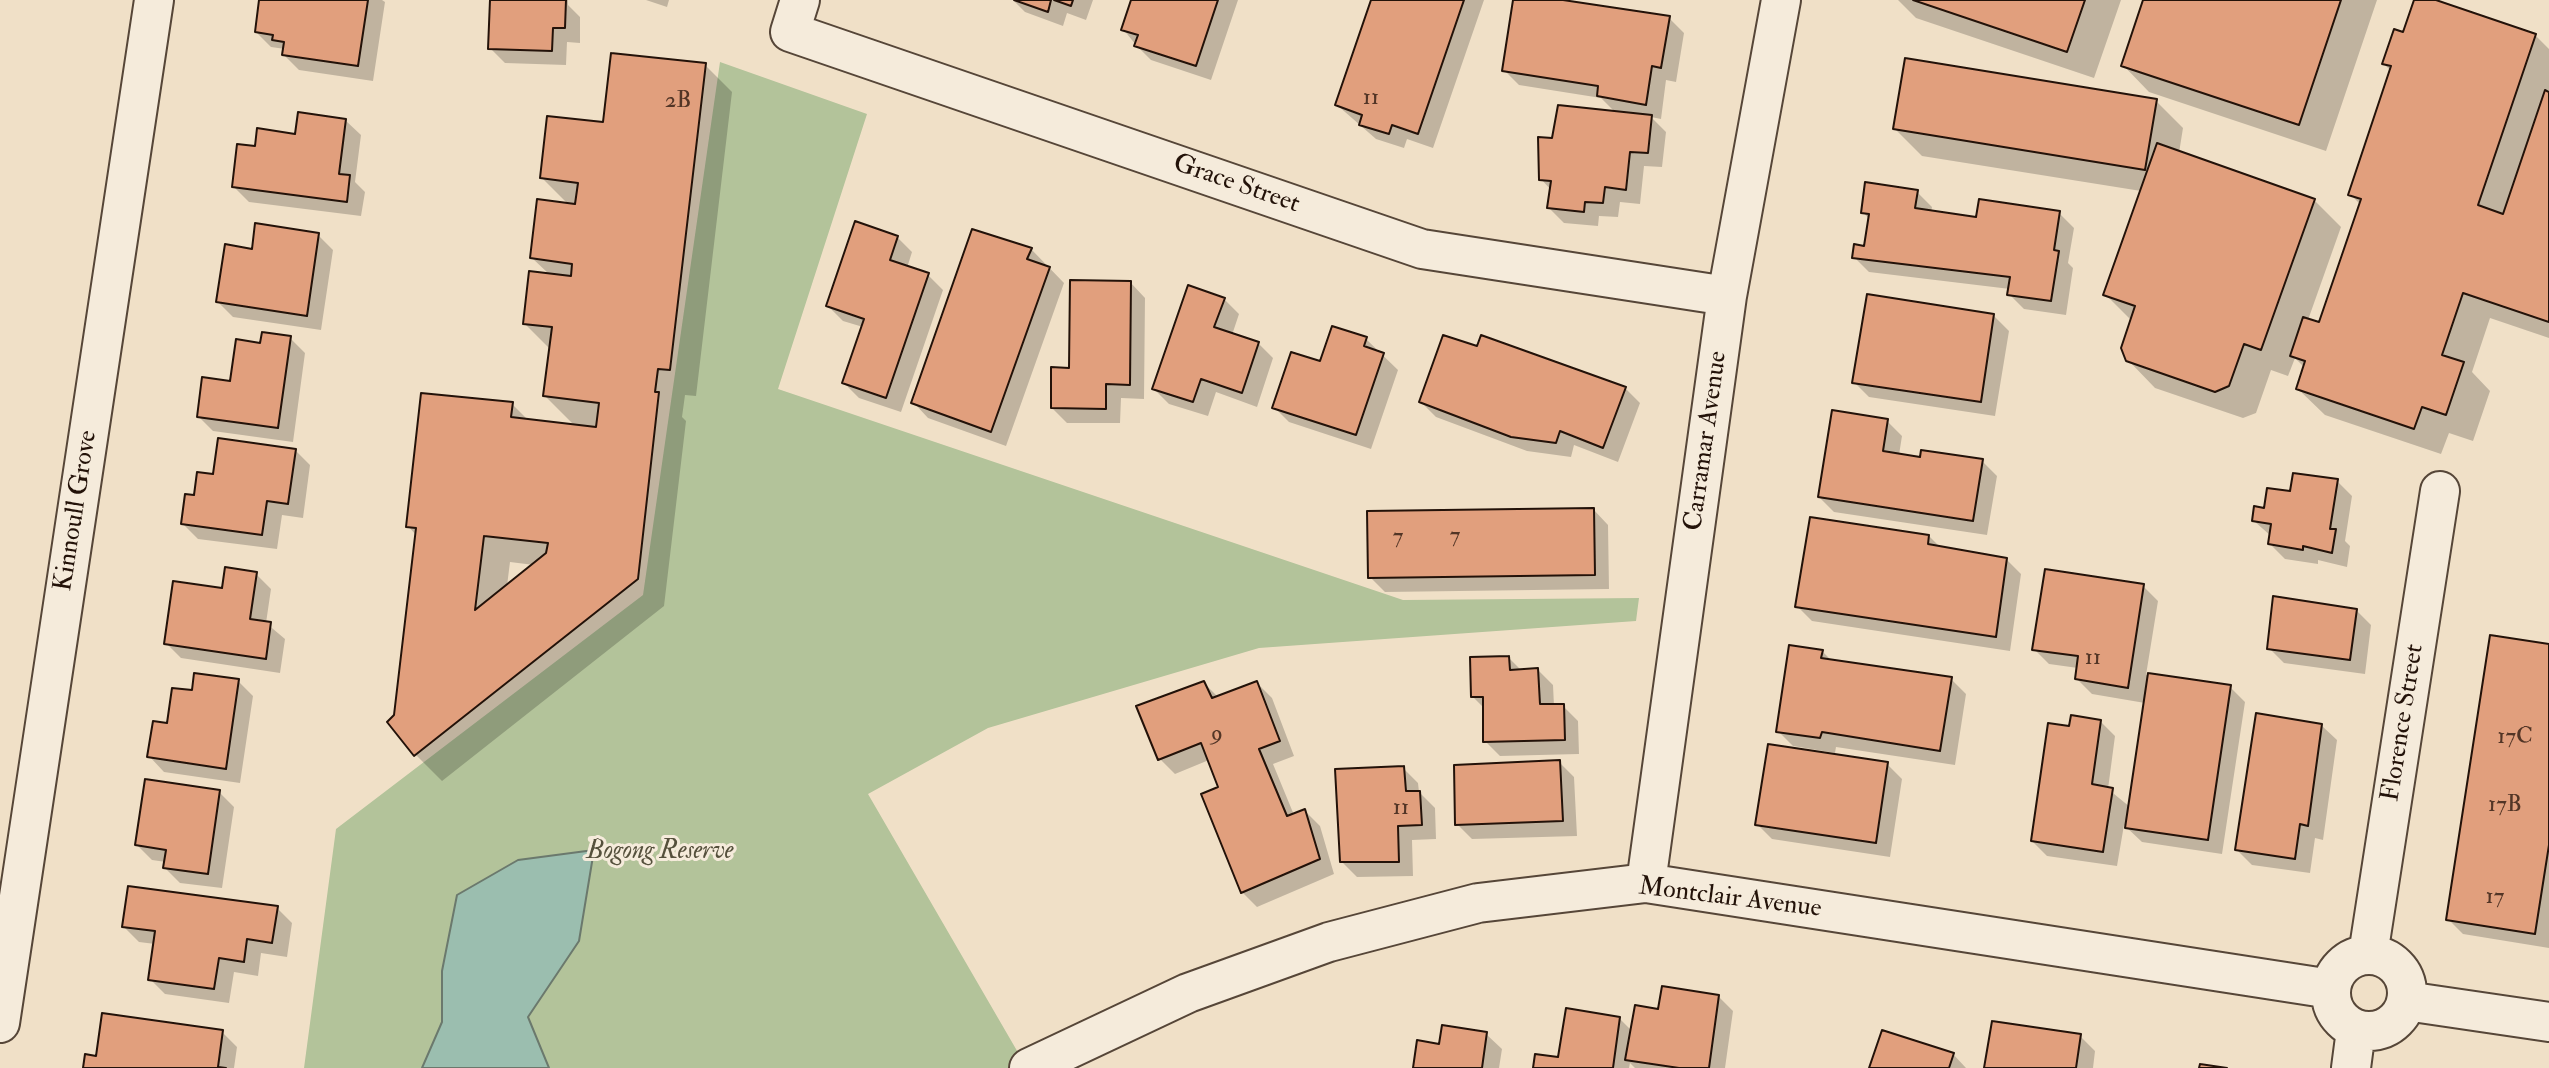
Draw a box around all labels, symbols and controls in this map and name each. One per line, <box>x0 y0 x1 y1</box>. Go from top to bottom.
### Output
house number: 11 <box>1363 85 1379 113</box>
house number: 2B <box>665 88 691 116</box>
street label: Grace Street <box>1169 149 1303 221</box>
street label: Carramar Avenue <box>1679 349 1735 533</box>
street label: Kinnoull Grove <box>49 428 105 594</box>
house number: 7 <box>1450 523 1460 551</box>
house number: 7 <box>1393 524 1403 552</box>
street label: Florence Street <box>2376 642 2432 804</box>
house number: 11 <box>2085 645 2101 673</box>
house number: 9 <box>1211 721 1223 749</box>
house number: 17C <box>2497 724 2533 752</box>
house number: 17B <box>2488 792 2522 820</box>
house number: 11 <box>1393 795 1409 823</box>
park label: Bogong Reserve <box>586 836 734 868</box>
street label: Montclair Avenue <box>1637 872 1823 926</box>
house number: 17 <box>2486 884 2504 912</box>

